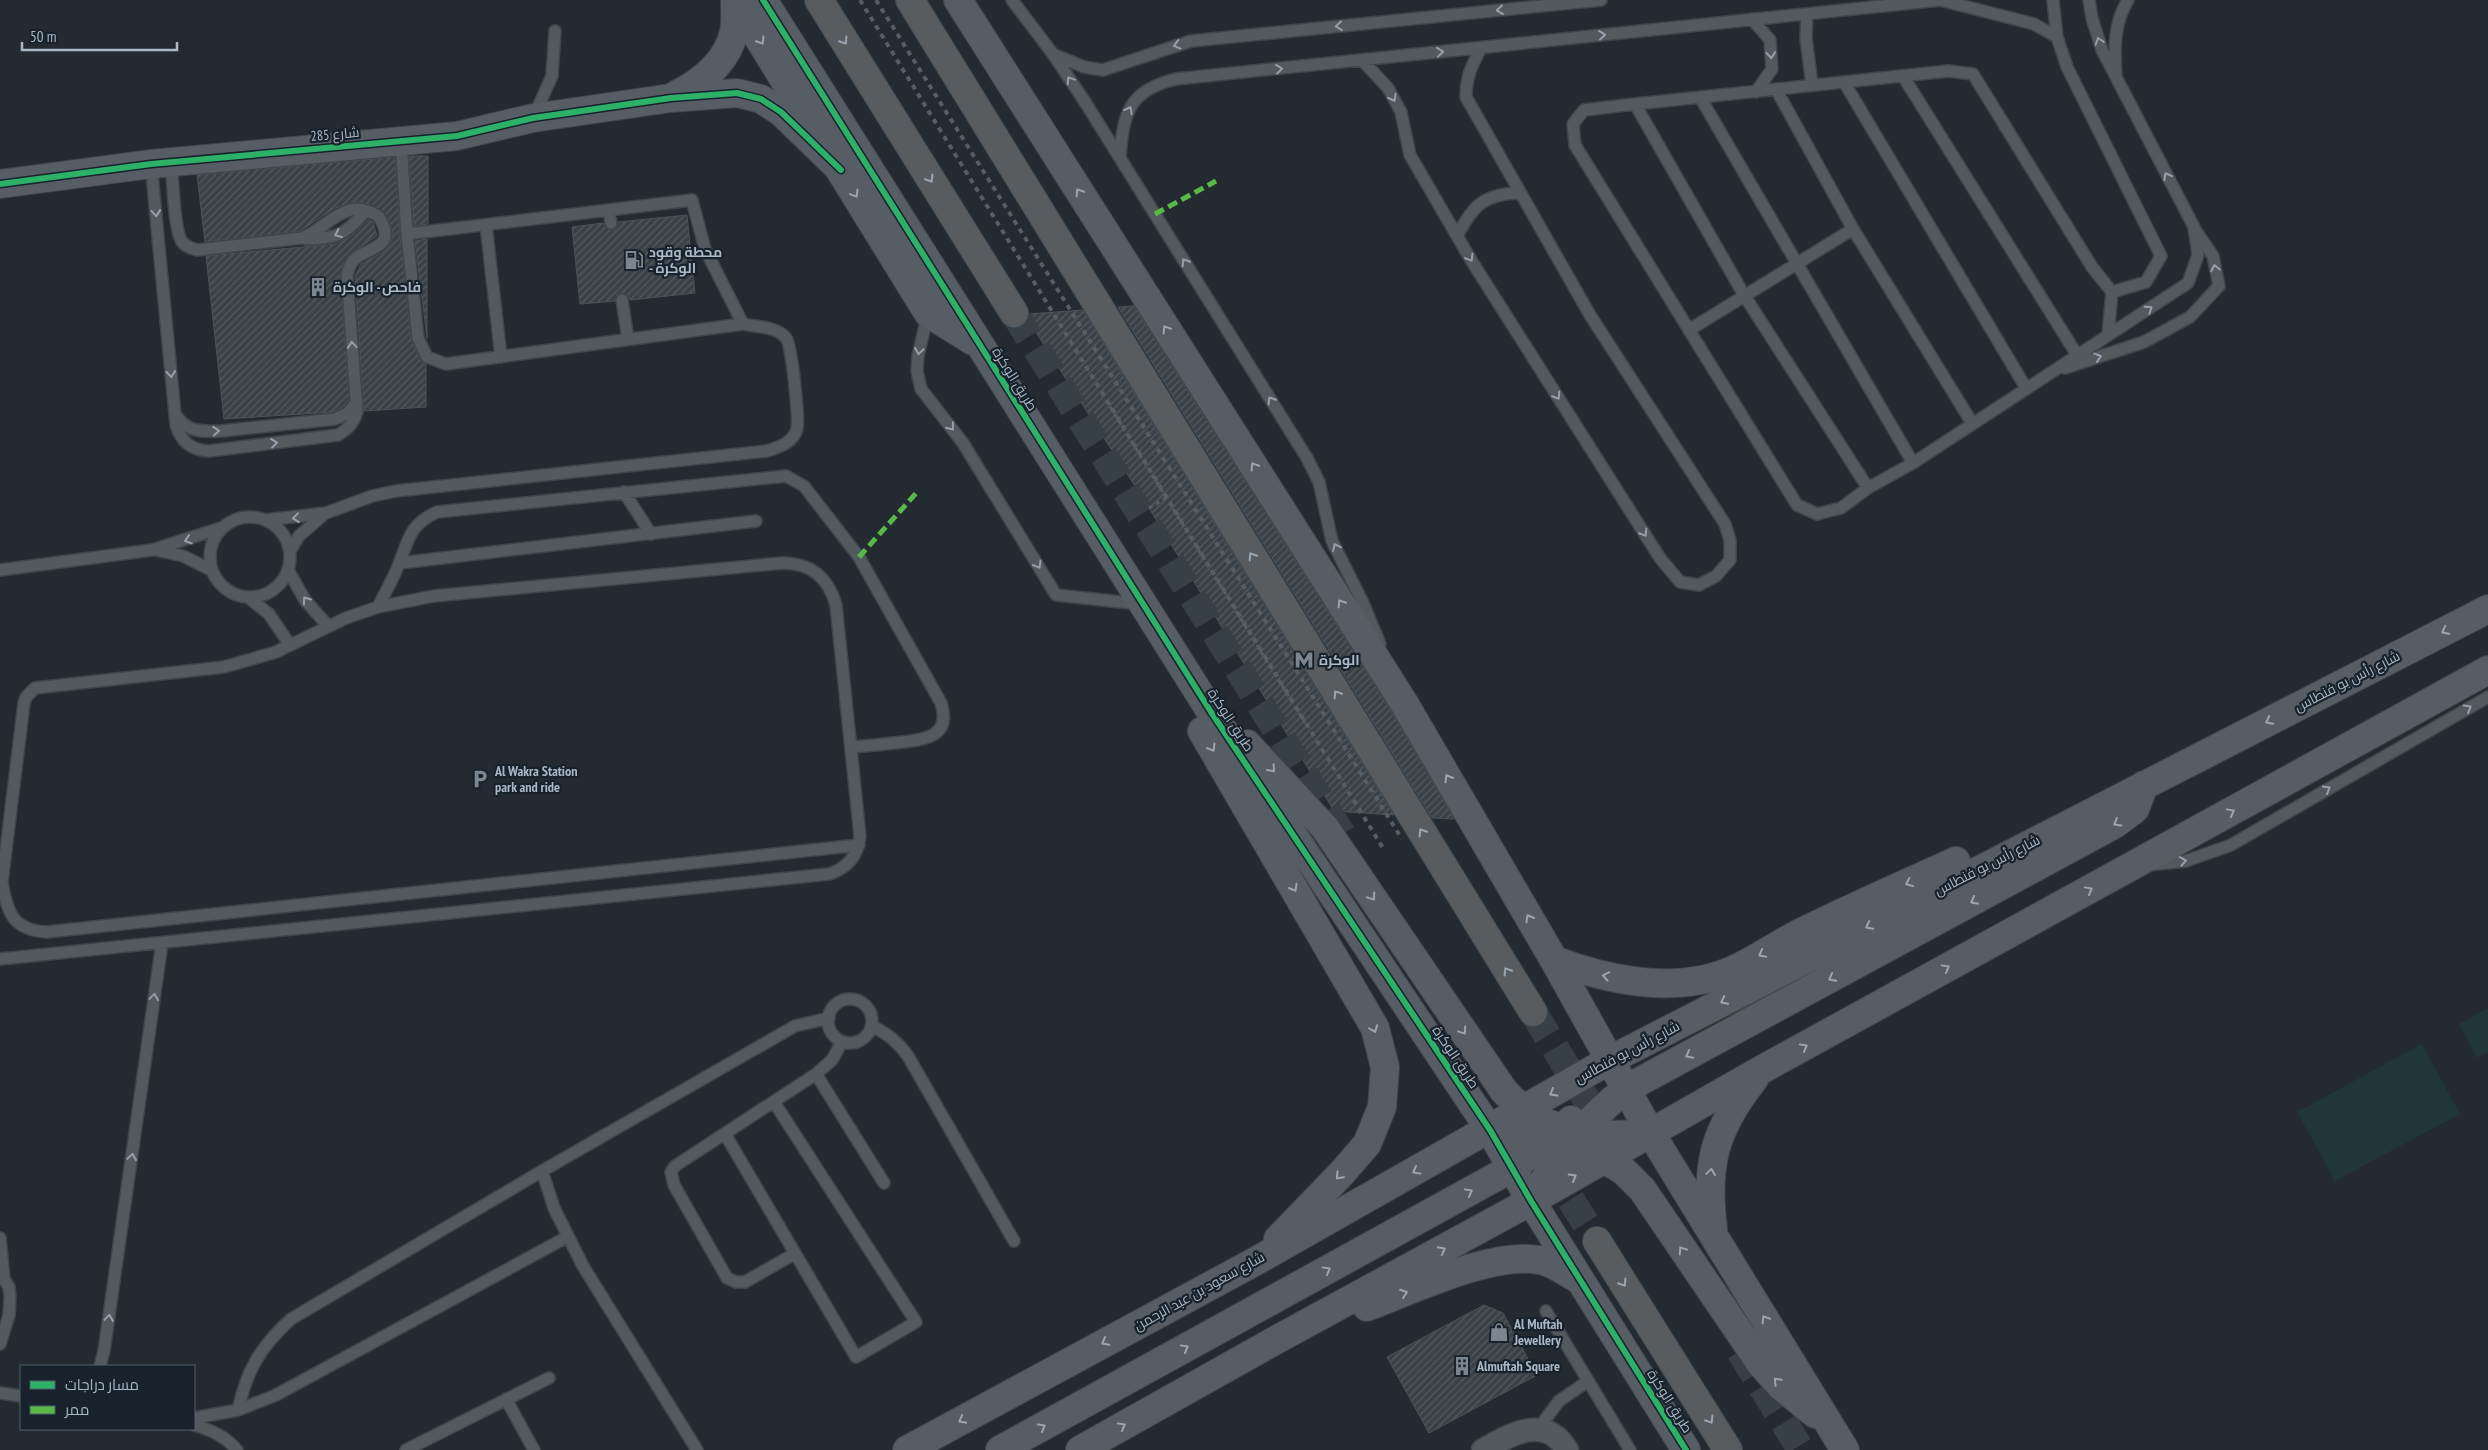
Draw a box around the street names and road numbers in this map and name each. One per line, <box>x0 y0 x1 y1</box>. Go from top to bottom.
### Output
street label: شارع 285 <box>310 123 360 145</box>
street label: طريق الوكرة <box>988 344 1042 414</box>
street label: شارع رأس بو فنطاس <box>2291 647 2403 715</box>
street label: طريق الوكرة <box>1204 685 1258 755</box>
street label: شارع رأس بو فنطاس <box>1931 831 2043 899</box>
street label: شارع رأس بو فنطاس <box>1571 1017 1683 1087</box>
street label: طريق الوكرة <box>1428 1022 1484 1092</box>
street label: شارع سعود بن عبد الرحمن <box>1131 1248 1267 1334</box>
street label: طريق الوكرة <box>1643 1366 1697 1436</box>

